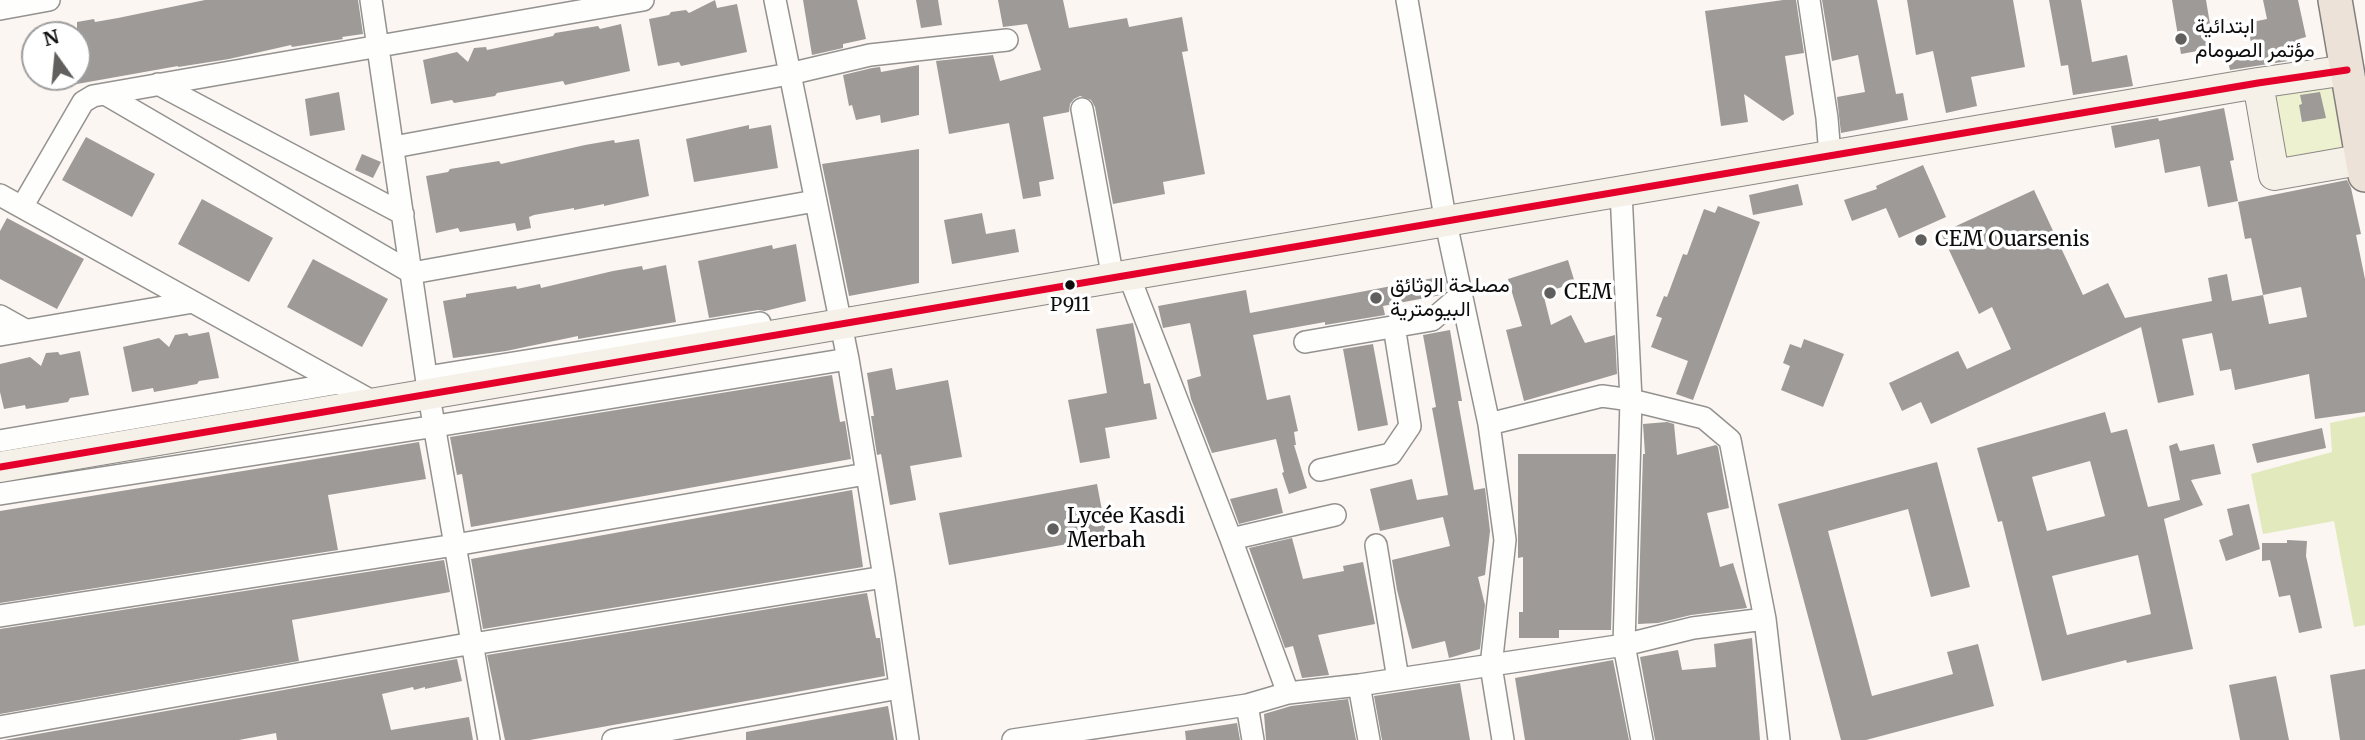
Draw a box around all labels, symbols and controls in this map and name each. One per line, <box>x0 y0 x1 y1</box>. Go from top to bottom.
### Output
place label: ابتدائية مؤتمر الصومام <box>2195 14 2315 64</box>
north arrow <box>21 21 91 91</box>
text: N <box>41 24 61 51</box>
marker: ابتدائية مؤتمر الصومام <box>2173 31 2189 47</box>
place label: CEM Ouarsenis <box>1935 227 2090 253</box>
marker: CEM Ouarsenis <box>1913 232 1929 248</box>
place label: مصلحة الوثائق البيومترية <box>1390 273 1510 323</box>
marker: P911 <box>1063 278 1077 292</box>
place label: CEM <box>1564 280 1612 306</box>
marker: CEM <box>1542 285 1558 301</box>
marker: مصلحة الوثائق البيومترية <box>1368 290 1384 306</box>
place label: P911 <box>1050 295 1090 317</box>
place label: Lycée Kasdi Merbah <box>1067 504 1185 554</box>
marker: Lycée Kasdi Merbah <box>1045 521 1061 537</box>

